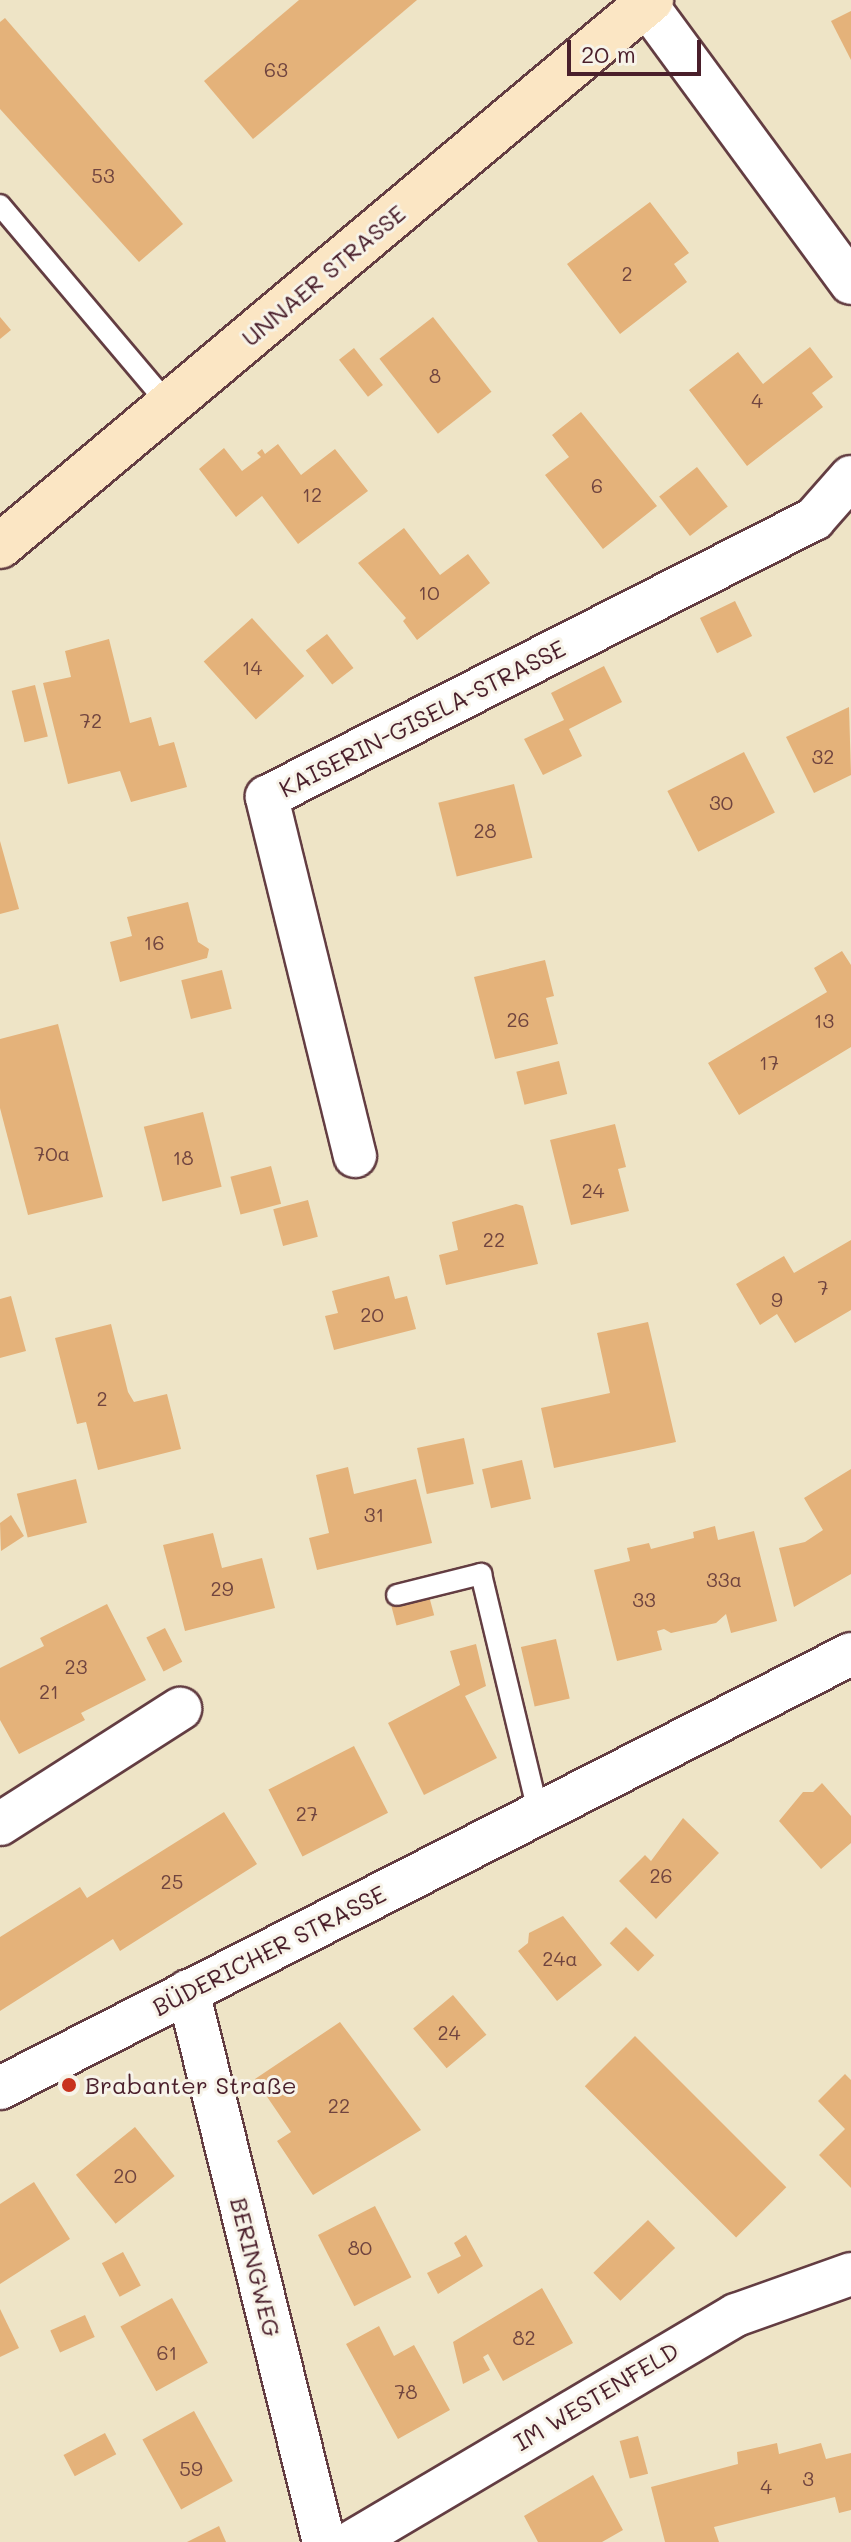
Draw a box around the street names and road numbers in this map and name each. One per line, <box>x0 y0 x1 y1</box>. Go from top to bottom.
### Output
street label: UNNAER STRASSE <box>235 198 411 352</box>
street label: KAISERIN-GISELA-STRASSE <box>274 633 570 803</box>
street label: BÜDERICHER STRASSE <box>148 1879 390 2021</box>
street label: BERINGWEG <box>225 2194 287 2340</box>
street label: IM WESTENFELD <box>509 2336 683 2456</box>

